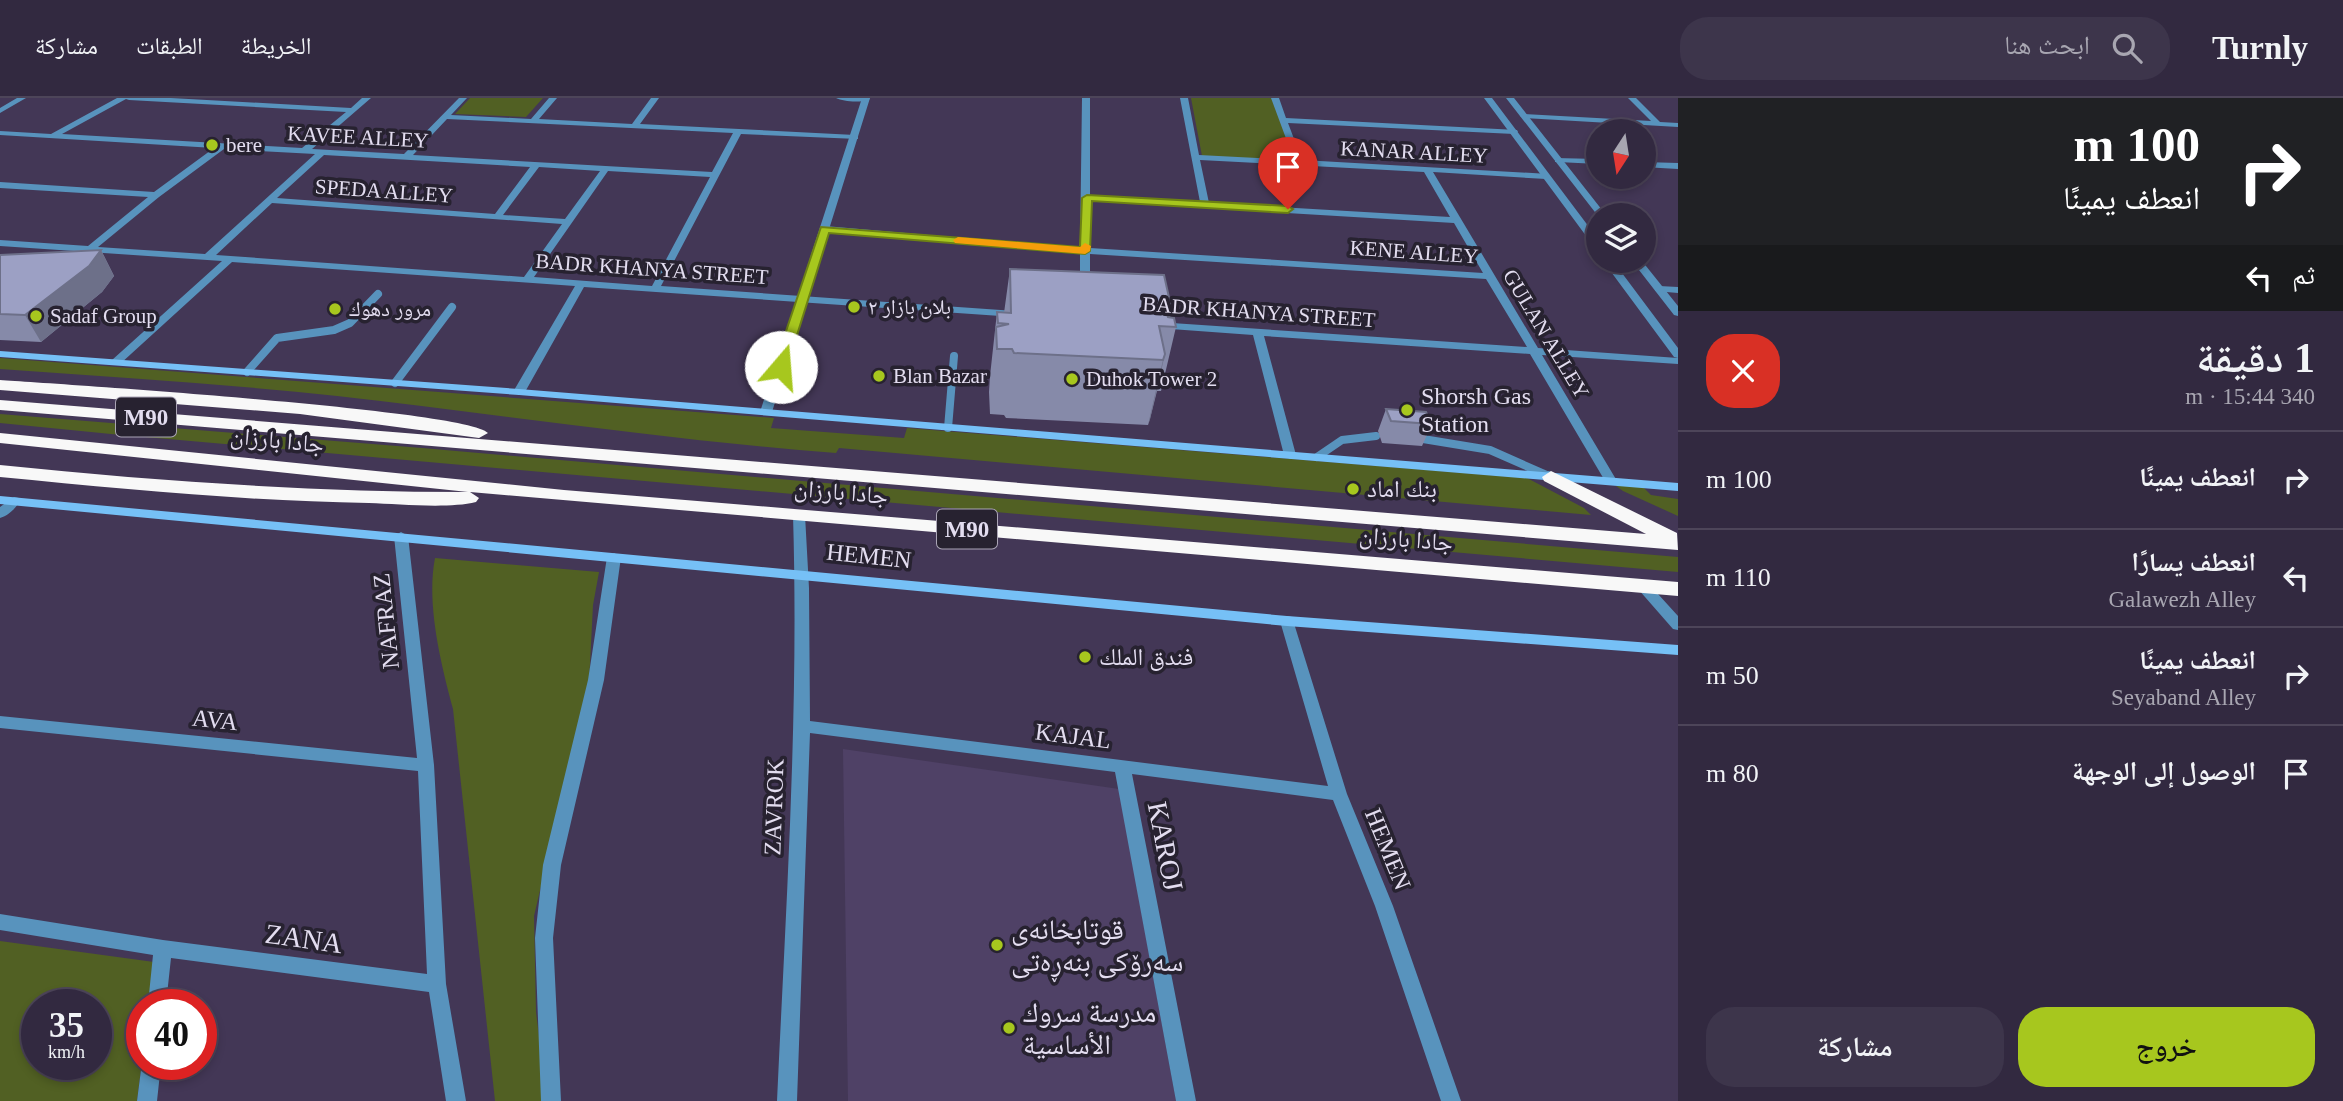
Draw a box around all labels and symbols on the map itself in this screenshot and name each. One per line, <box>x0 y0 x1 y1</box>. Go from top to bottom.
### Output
north arrow <box>1586 119 1656 189</box>
street label: KAVEE ALLEY <box>287 121 429 153</box>
place label: bere <box>226 133 262 157</box>
street label: KANAR ALLEY <box>1340 136 1488 168</box>
marker: bere <box>204 137 220 153</box>
pin <box>1258 137 1318 209</box>
street label: SPEDA ALLEY <box>314 174 454 208</box>
street label: KENE ALLEY <box>1349 236 1479 268</box>
street label: BADR KHANYA STREET <box>535 249 769 289</box>
street label: GULAN ALLEY <box>1498 265 1594 403</box>
street label: BADR KHANYA STREET <box>1142 292 1376 332</box>
place label: بلان بازار ٢ <box>868 295 951 319</box>
place label: مرور دهوك <box>349 297 431 321</box>
marker: بلان بازار ٢ <box>846 299 862 315</box>
marker: مرور دهوك <box>327 301 343 317</box>
place label: Sadaf Group <box>50 304 157 328</box>
marker: Sadaf Group <box>28 308 44 324</box>
position arrow <box>744 330 818 404</box>
place label: Blan Bazar <box>893 364 987 388</box>
place label: Duhok Tower 2 <box>1086 367 1217 391</box>
marker: Blan Bazar <box>871 368 887 384</box>
marker: Duhok Tower 2 <box>1064 371 1080 387</box>
place label: Shorsh Gas Station <box>1421 383 1531 437</box>
road number: M90 <box>116 398 176 436</box>
marker: Shorsh Gas Station <box>1399 402 1415 418</box>
street label: جادا بارزان <box>229 422 325 459</box>
street label: جادا بارزان <box>793 475 889 510</box>
place label: بنك اماد <box>1367 476 1437 503</box>
marker: بنك اماد <box>1345 481 1361 497</box>
road number: M90 <box>937 510 997 548</box>
street label: جادا بارزان <box>1358 522 1454 557</box>
street label: HEMEN <box>825 539 913 573</box>
street label: NAFRAZ <box>368 572 404 670</box>
place label: فندق الملك <box>1099 644 1193 671</box>
marker: فندق الملك <box>1077 649 1093 665</box>
street label: AVA <box>191 705 240 735</box>
street label: KAJAL <box>1034 718 1112 754</box>
street label: ZAVROK <box>759 757 789 856</box>
street label: KAROJ <box>1142 799 1189 893</box>
street label: HEMEN <box>1360 805 1416 893</box>
place label: قوتابخانەی سەرۆکی بنەڕەتی <box>1011 914 1183 983</box>
street label: ZANA <box>263 918 345 959</box>
marker: قوتابخانەی سەرۆکی بنەڕەتی <box>989 937 1005 953</box>
speed limit sign: 40 <box>126 989 217 1080</box>
place label: مدرسة سروك الأساسية <box>1023 997 1156 1060</box>
marker: مدرسة سروك الأساسية <box>1001 1020 1017 1036</box>

